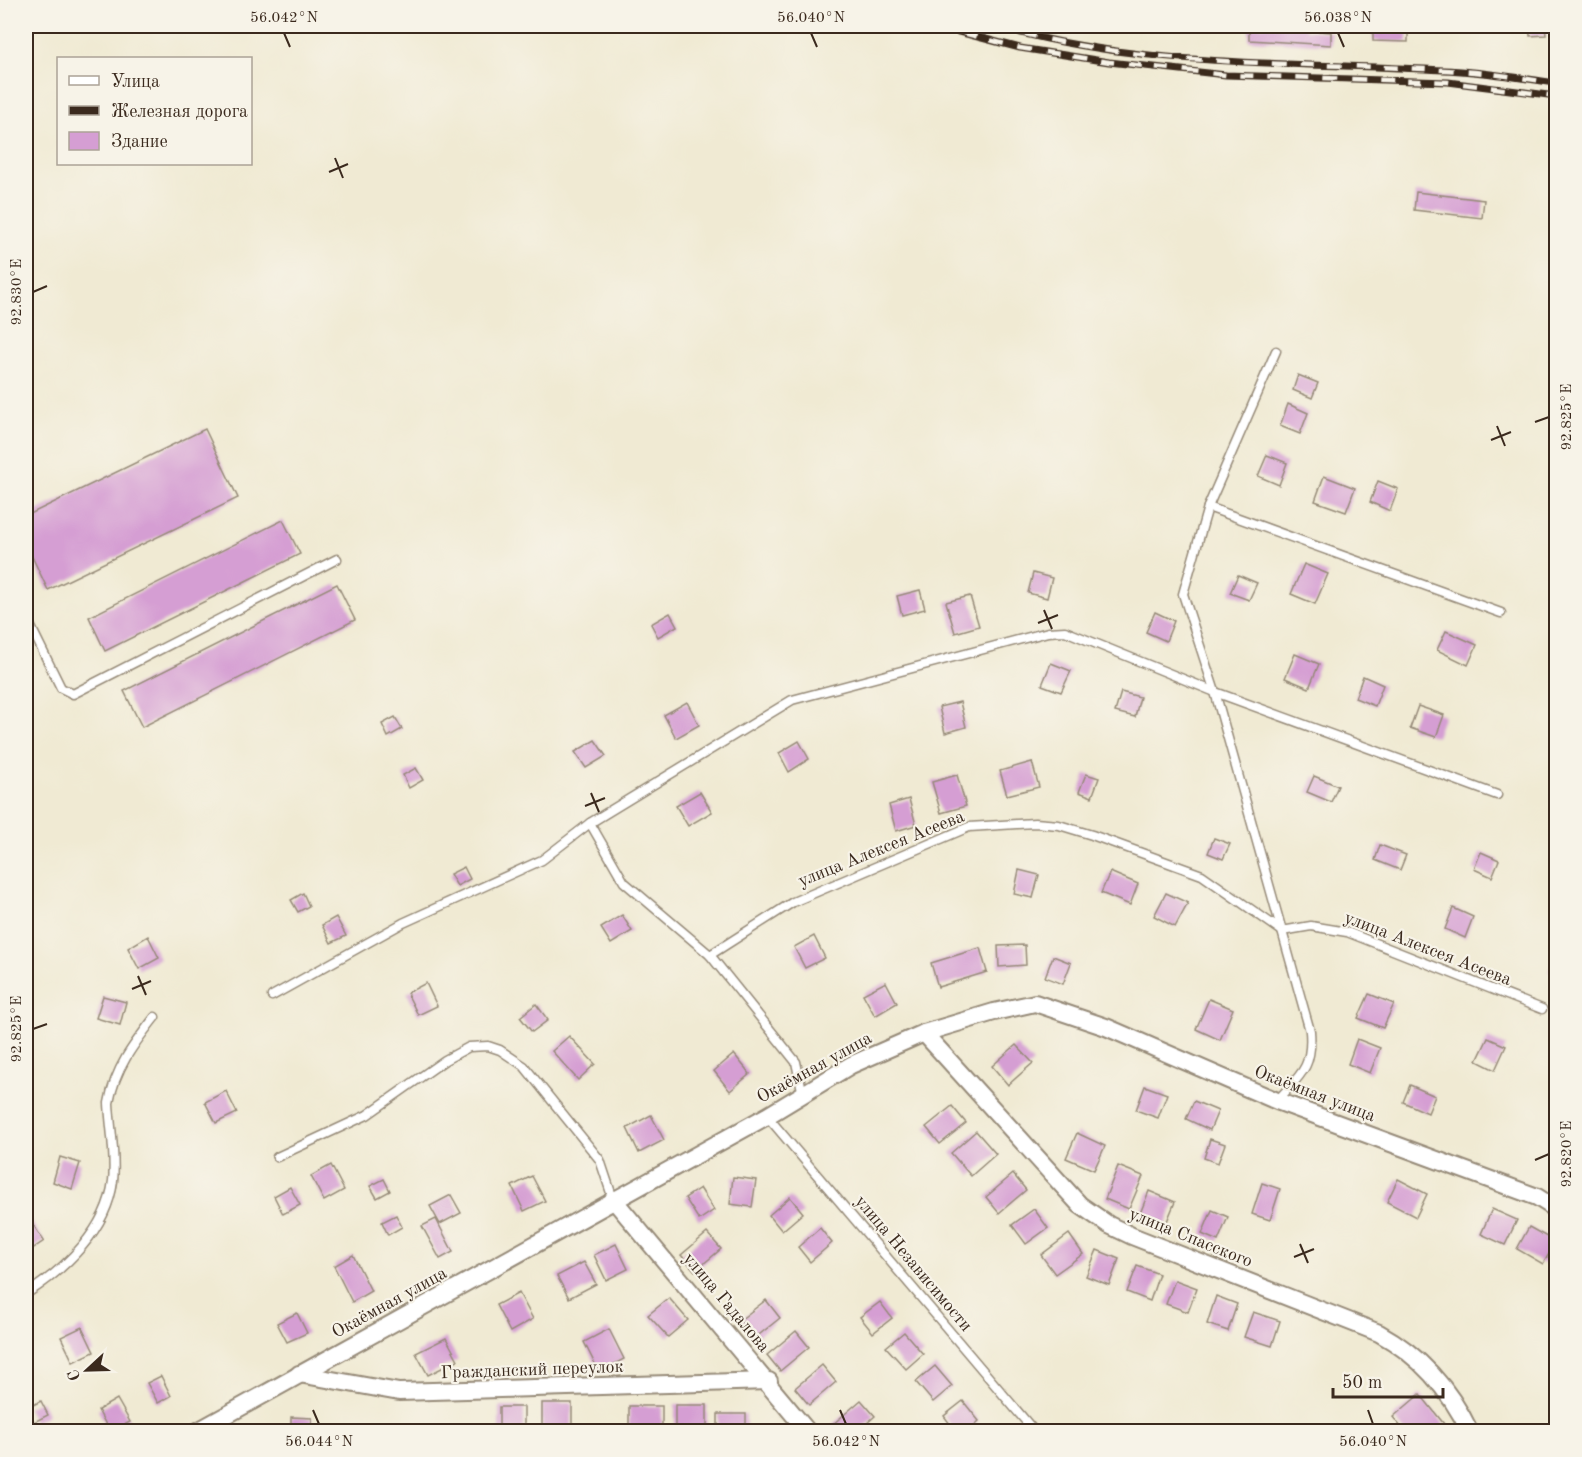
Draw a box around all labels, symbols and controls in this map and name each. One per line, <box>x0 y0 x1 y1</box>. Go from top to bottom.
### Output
text: 56.042°N <box>250 11 318 26</box>
text: 56.040°N <box>777 11 845 26</box>
text: 56.038°N <box>1304 11 1372 26</box>
legend <box>57 57 252 165</box>
text: Улица <box>111 73 160 91</box>
text: Железная дорога <box>111 103 248 121</box>
text: Здание <box>111 133 168 151</box>
text: 92.830°E <box>10 259 25 325</box>
text: 92.825°E <box>1560 384 1575 450</box>
street label: улица Алексея Асеева <box>796 807 967 891</box>
street label: улица Алексея Асеева <box>1342 909 1514 989</box>
text: 92.825°E <box>10 996 25 1062</box>
street label: Окаёмная улица <box>754 1029 875 1107</box>
street label: Окаёмная улица <box>1251 1063 1378 1125</box>
text: 92.820°E <box>1560 1121 1575 1187</box>
street label: улица Независимости <box>851 1192 975 1335</box>
street label: улица Спасского <box>1126 1205 1255 1271</box>
street label: улица Гадалова <box>680 1249 773 1356</box>
street label: Окаёмная улица <box>329 1264 450 1342</box>
north arrow <box>57 1340 117 1400</box>
street label: Гражданский переулок <box>440 1358 624 1382</box>
scale bar <box>1333 1361 1442 1399</box>
text: С <box>66 1367 84 1383</box>
text: 50 m <box>1342 1374 1382 1392</box>
text: 56.044°N <box>285 1435 353 1450</box>
text: 56.042°N <box>812 1435 880 1450</box>
text: 56.040°N <box>1339 1435 1407 1450</box>

